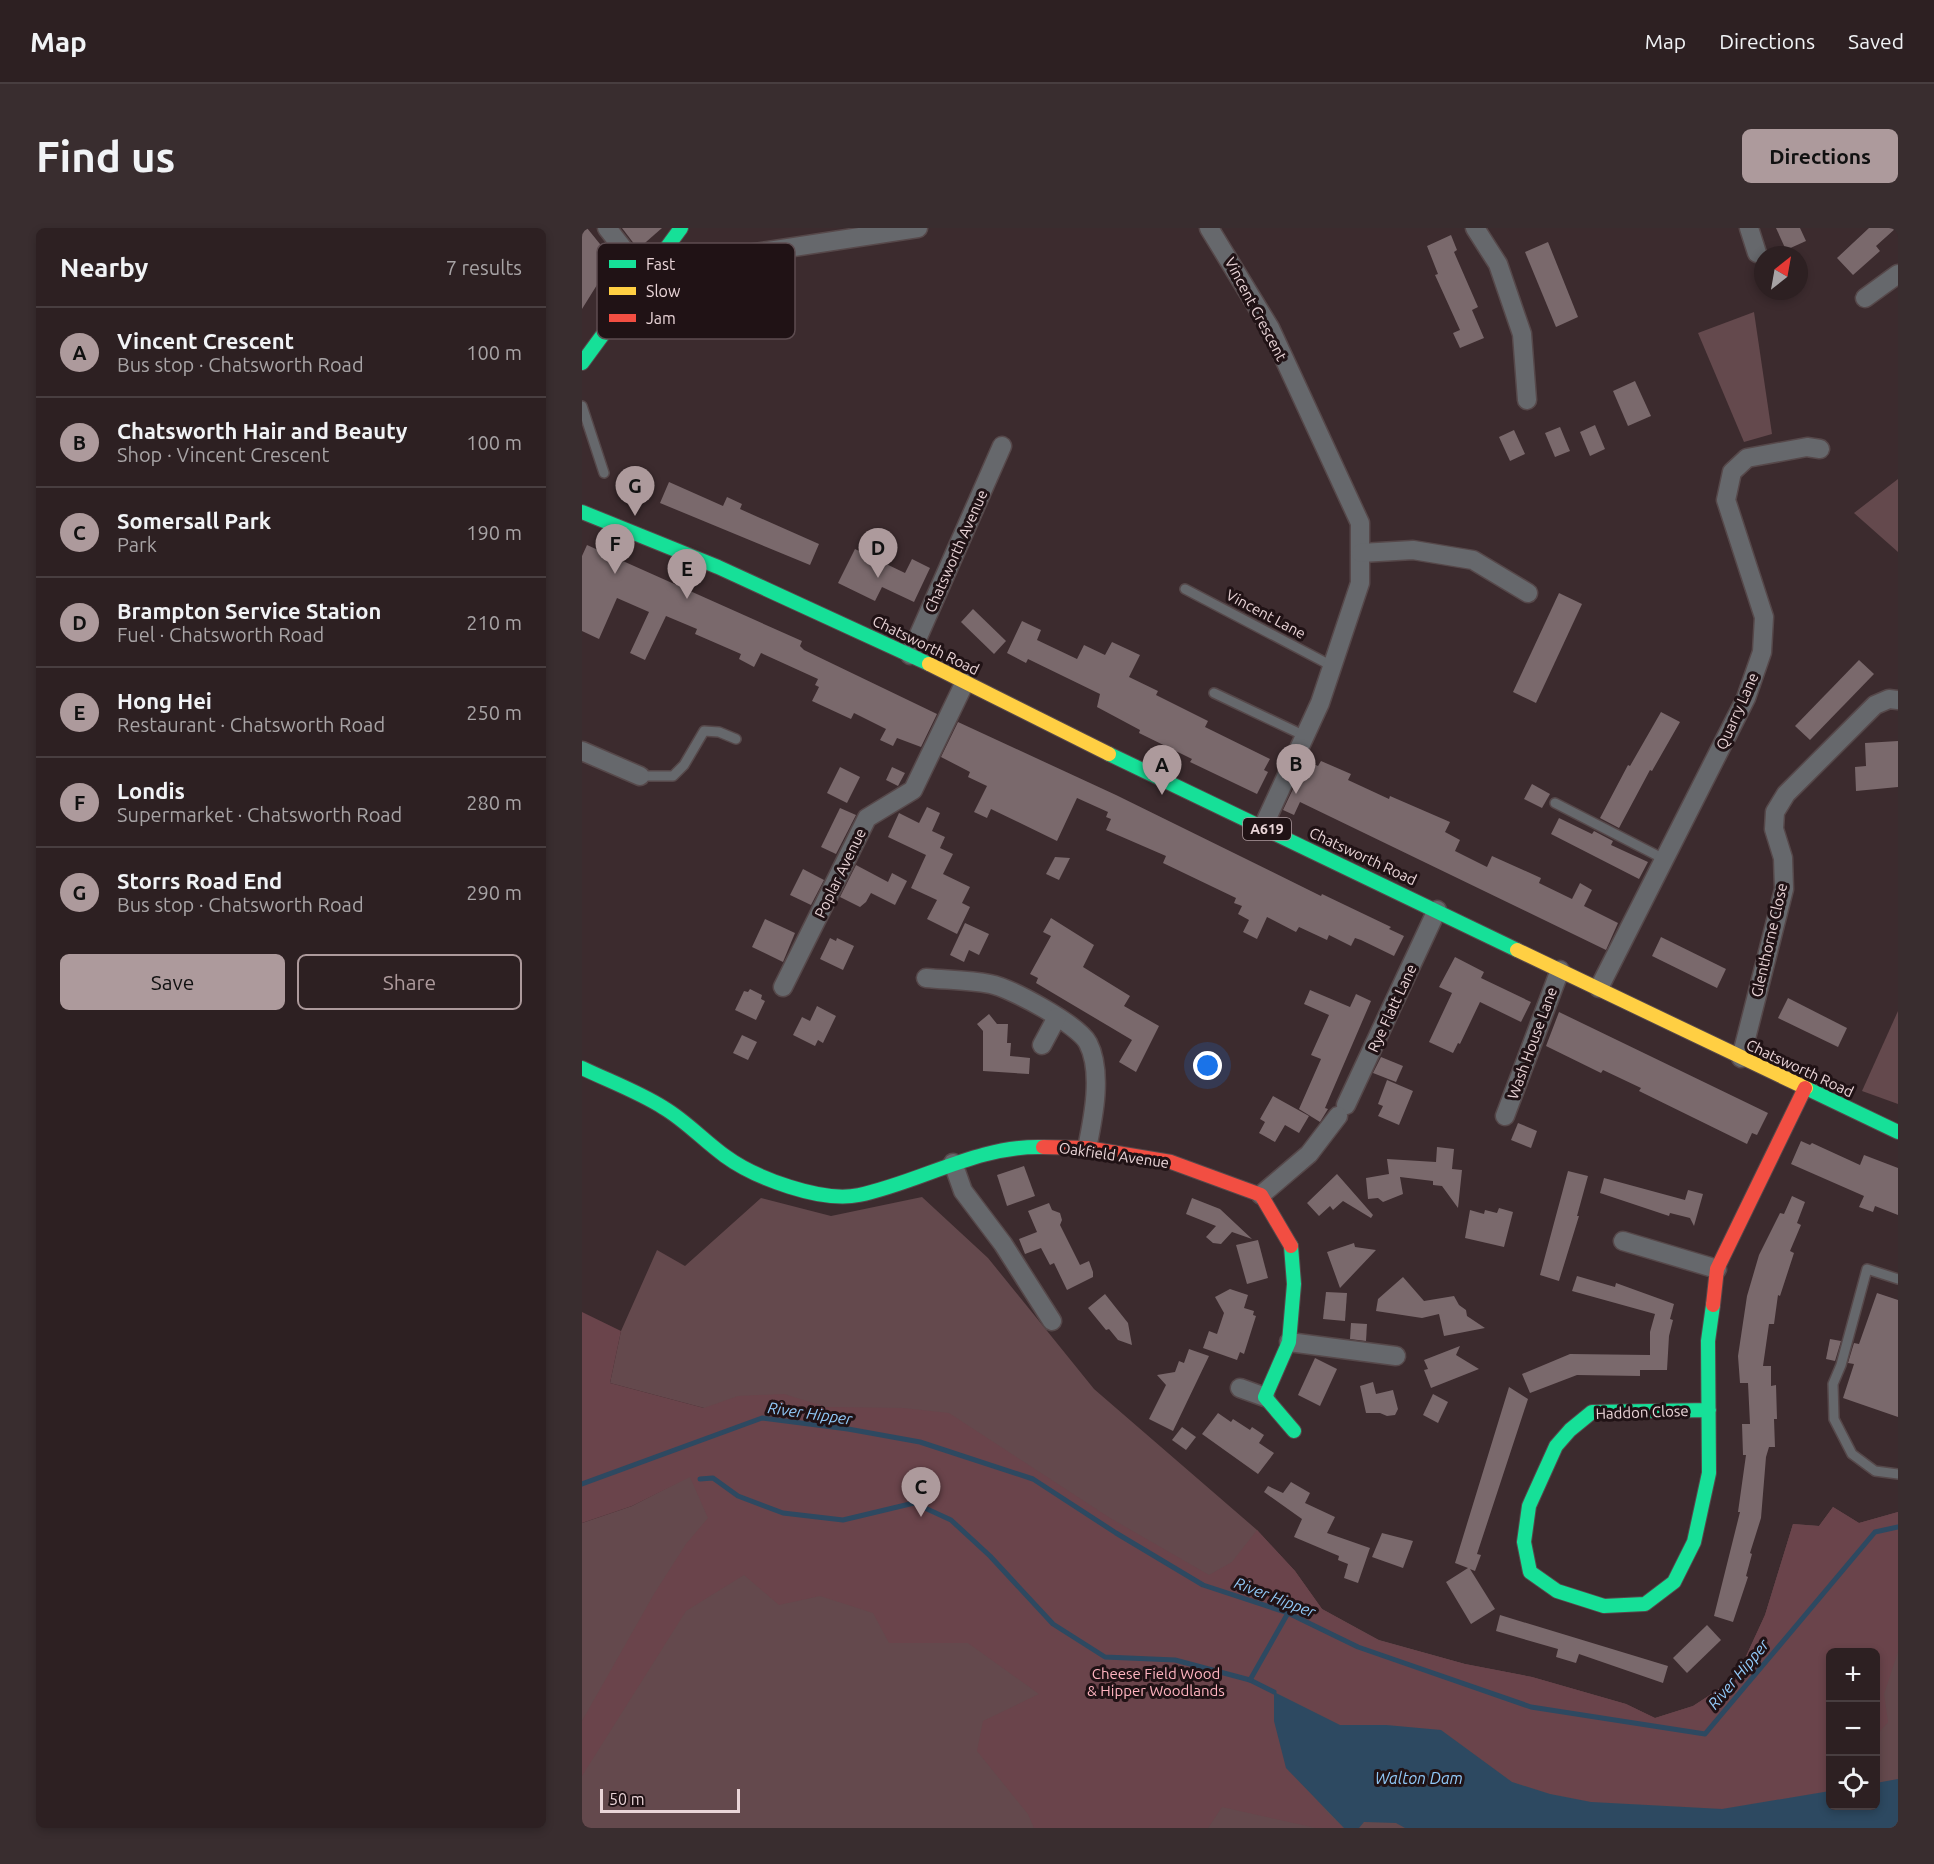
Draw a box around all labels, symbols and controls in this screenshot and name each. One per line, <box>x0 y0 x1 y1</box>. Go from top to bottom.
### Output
text: Map <box>30 26 87 57</box>
text: Map <box>1645 29 1686 53</box>
text: Directions <box>1719 29 1815 53</box>
text: Saved <box>1848 29 1904 53</box>
button: Directions <box>1742 129 1898 183</box>
text: Find us <box>36 133 175 180</box>
legend <box>597 243 795 339</box>
north arrow <box>1754 246 1808 300</box>
text: Nearby <box>60 253 148 282</box>
street label: Vincent Crescent <box>1222 254 1290 364</box>
text: Fast <box>646 255 676 273</box>
text: 7 results <box>446 256 522 279</box>
text: Slow <box>646 282 681 300</box>
text: Jam <box>646 309 676 327</box>
text: Vincent Crescent <box>117 328 294 353</box>
text: A <box>72 341 87 364</box>
text: 100 m <box>466 341 522 364</box>
text: Bus stop · Chatsworth Road <box>117 353 364 376</box>
text: Chatsworth Hair and Beauty <box>117 418 407 443</box>
text: B <box>73 431 86 454</box>
text: 100 m <box>466 431 522 454</box>
text: Shop · Vincent Crescent <box>117 443 329 466</box>
pin: G <box>616 466 654 516</box>
street label: Chatsworth Avenue <box>921 487 991 615</box>
text: Somersall Park <box>117 508 271 533</box>
text: C <box>73 521 86 544</box>
text: 190 m <box>466 521 522 544</box>
pin: F <box>596 524 634 574</box>
pin: D <box>858 528 898 578</box>
text: Park <box>117 533 157 556</box>
pin: E <box>668 550 706 599</box>
street label: Vincent Lane <box>1223 586 1309 642</box>
text: Brampton Service Station <box>117 598 381 623</box>
text: D <box>72 611 87 634</box>
text: 210 m <box>466 611 522 634</box>
street label: Chatsworth Road <box>870 612 982 678</box>
text: Fuel · Chatsworth Road <box>117 623 324 646</box>
street label: Quarry Lane <box>1712 670 1762 752</box>
text: Hong Hei <box>117 688 212 713</box>
text: E <box>74 701 85 724</box>
text: 250 m <box>466 701 522 724</box>
text: Restaurant · Chatsworth Road <box>117 713 385 736</box>
pin: B <box>1276 744 1316 794</box>
pin: A <box>1142 746 1182 795</box>
text: Londis <box>117 778 185 803</box>
text: F <box>74 791 85 814</box>
text: 280 m <box>466 791 522 814</box>
text: Supermarket · Chatsworth Road <box>117 803 402 826</box>
road number: A619 <box>1243 818 1291 840</box>
street label: Chatsworth Road <box>1307 824 1419 888</box>
street label: Poplar Avenue <box>811 825 869 921</box>
text: Storrs Road End <box>117 868 282 893</box>
text: G <box>73 881 86 904</box>
text: 290 m <box>466 881 522 904</box>
street label: Glenthorne Close <box>1748 881 1790 999</box>
text: Bus stop · Chatsworth Road <box>117 893 364 916</box>
button: Save <box>60 954 285 1010</box>
button: Share <box>297 954 522 1010</box>
street label: Rye Flatt Lane <box>1364 961 1420 1055</box>
street label: Wash House Lane <box>1504 985 1560 1101</box>
street label: Chatsworth Road <box>1744 1036 1856 1100</box>
your location <box>1193 1051 1222 1080</box>
street label: Oakfield Avenue <box>1058 1139 1170 1171</box>
water label: River Hipper <box>767 1398 854 1428</box>
street label: Haddon Close <box>1595 1402 1689 1422</box>
pin: C <box>902 1468 940 1517</box>
water label: River Hipper <box>1232 1573 1319 1621</box>
water label: River Hipper <box>1704 1635 1773 1712</box>
map controls <box>1826 1648 1880 1810</box>
button: + <box>1826 1648 1880 1702</box>
park label: Cheese Field Wood & Hipper Woodlands <box>1087 1665 1225 1699</box>
button: − <box>1826 1702 1880 1756</box>
button: locate <box>1826 1756 1880 1810</box>
water label: Walton Dam <box>1375 1769 1463 1787</box>
scale bar <box>600 1786 740 1814</box>
text: 50 m <box>609 1790 645 1808</box>

